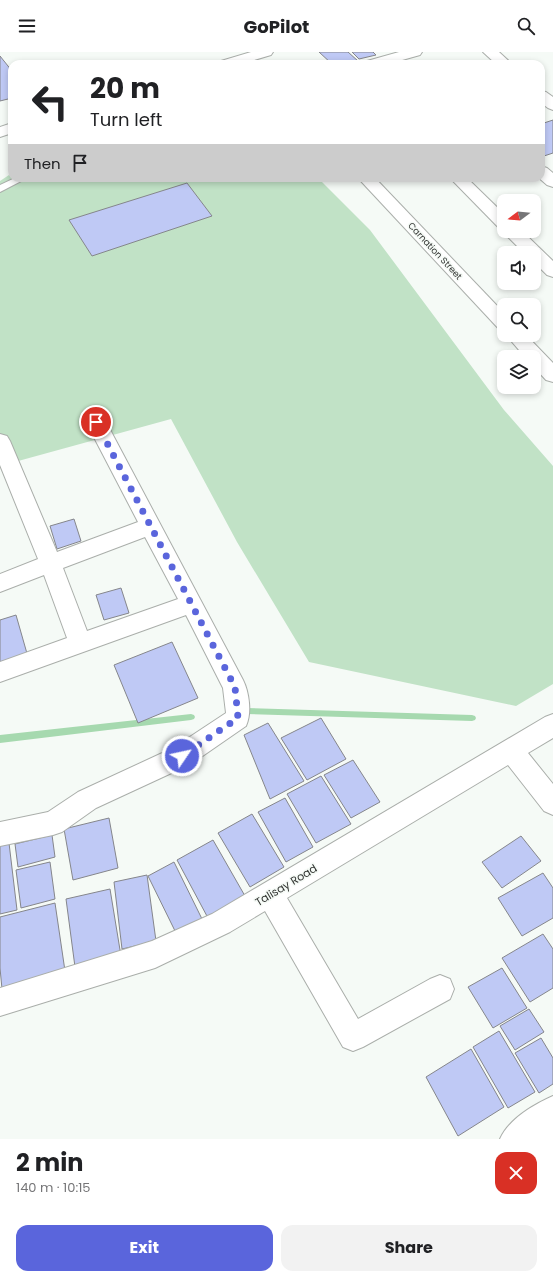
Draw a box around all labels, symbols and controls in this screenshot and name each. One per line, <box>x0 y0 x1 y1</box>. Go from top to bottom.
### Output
text: GoPilot <box>244 14 309 39</box>
icon: menu <box>16 15 38 37</box>
icon: search <box>515 15 537 37</box>
text: 20 m <box>90 69 160 108</box>
icon: left <box>24 76 76 128</box>
text: Turn left <box>90 107 162 132</box>
icon: arrive <box>69 152 91 174</box>
text: Then <box>24 153 61 174</box>
north arrow <box>497 194 541 238</box>
map controls <box>497 194 541 394</box>
street label: Carnation Street <box>405 220 465 282</box>
button: sound <box>497 246 541 290</box>
button: search <box>497 298 541 342</box>
button: layers <box>497 350 541 394</box>
pin <box>79 405 113 439</box>
icon: arrive <box>85 411 107 433</box>
position arrow <box>161 735 203 777</box>
street label: Talisay Road <box>252 860 320 910</box>
text: 2 min <box>16 1146 83 1179</box>
button: close <box>495 1152 537 1194</box>
text: 140 m · 10:15 <box>16 1178 90 1197</box>
button: Exit <box>16 1225 273 1271</box>
button: Share <box>281 1225 537 1271</box>

